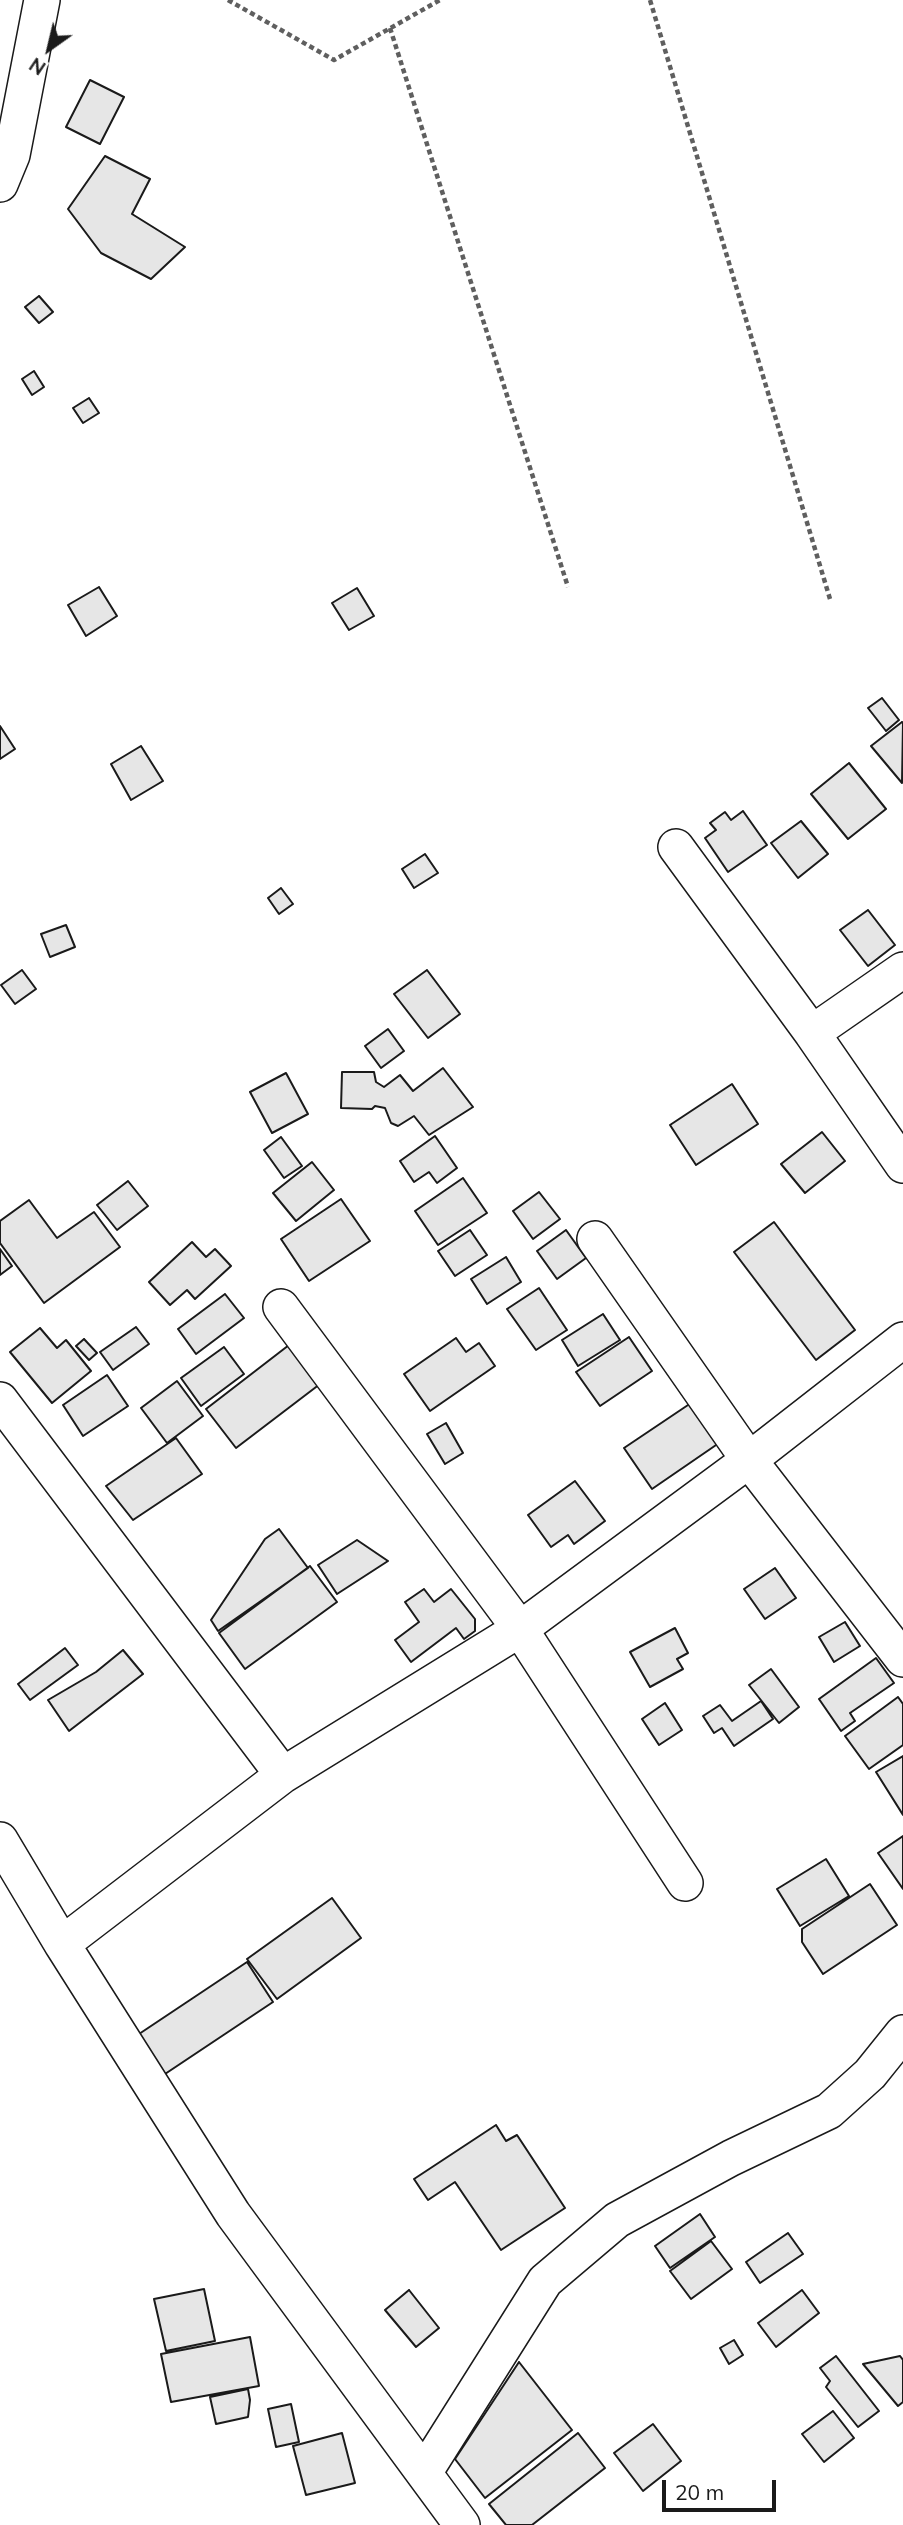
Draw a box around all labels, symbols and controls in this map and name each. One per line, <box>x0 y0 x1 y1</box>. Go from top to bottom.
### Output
north arrow <box>14 14 84 84</box>
text: N <box>25 52 50 80</box>
scale bar <box>665 2466 779 2510</box>
text: 20 m <box>675 2479 724 2505</box>

